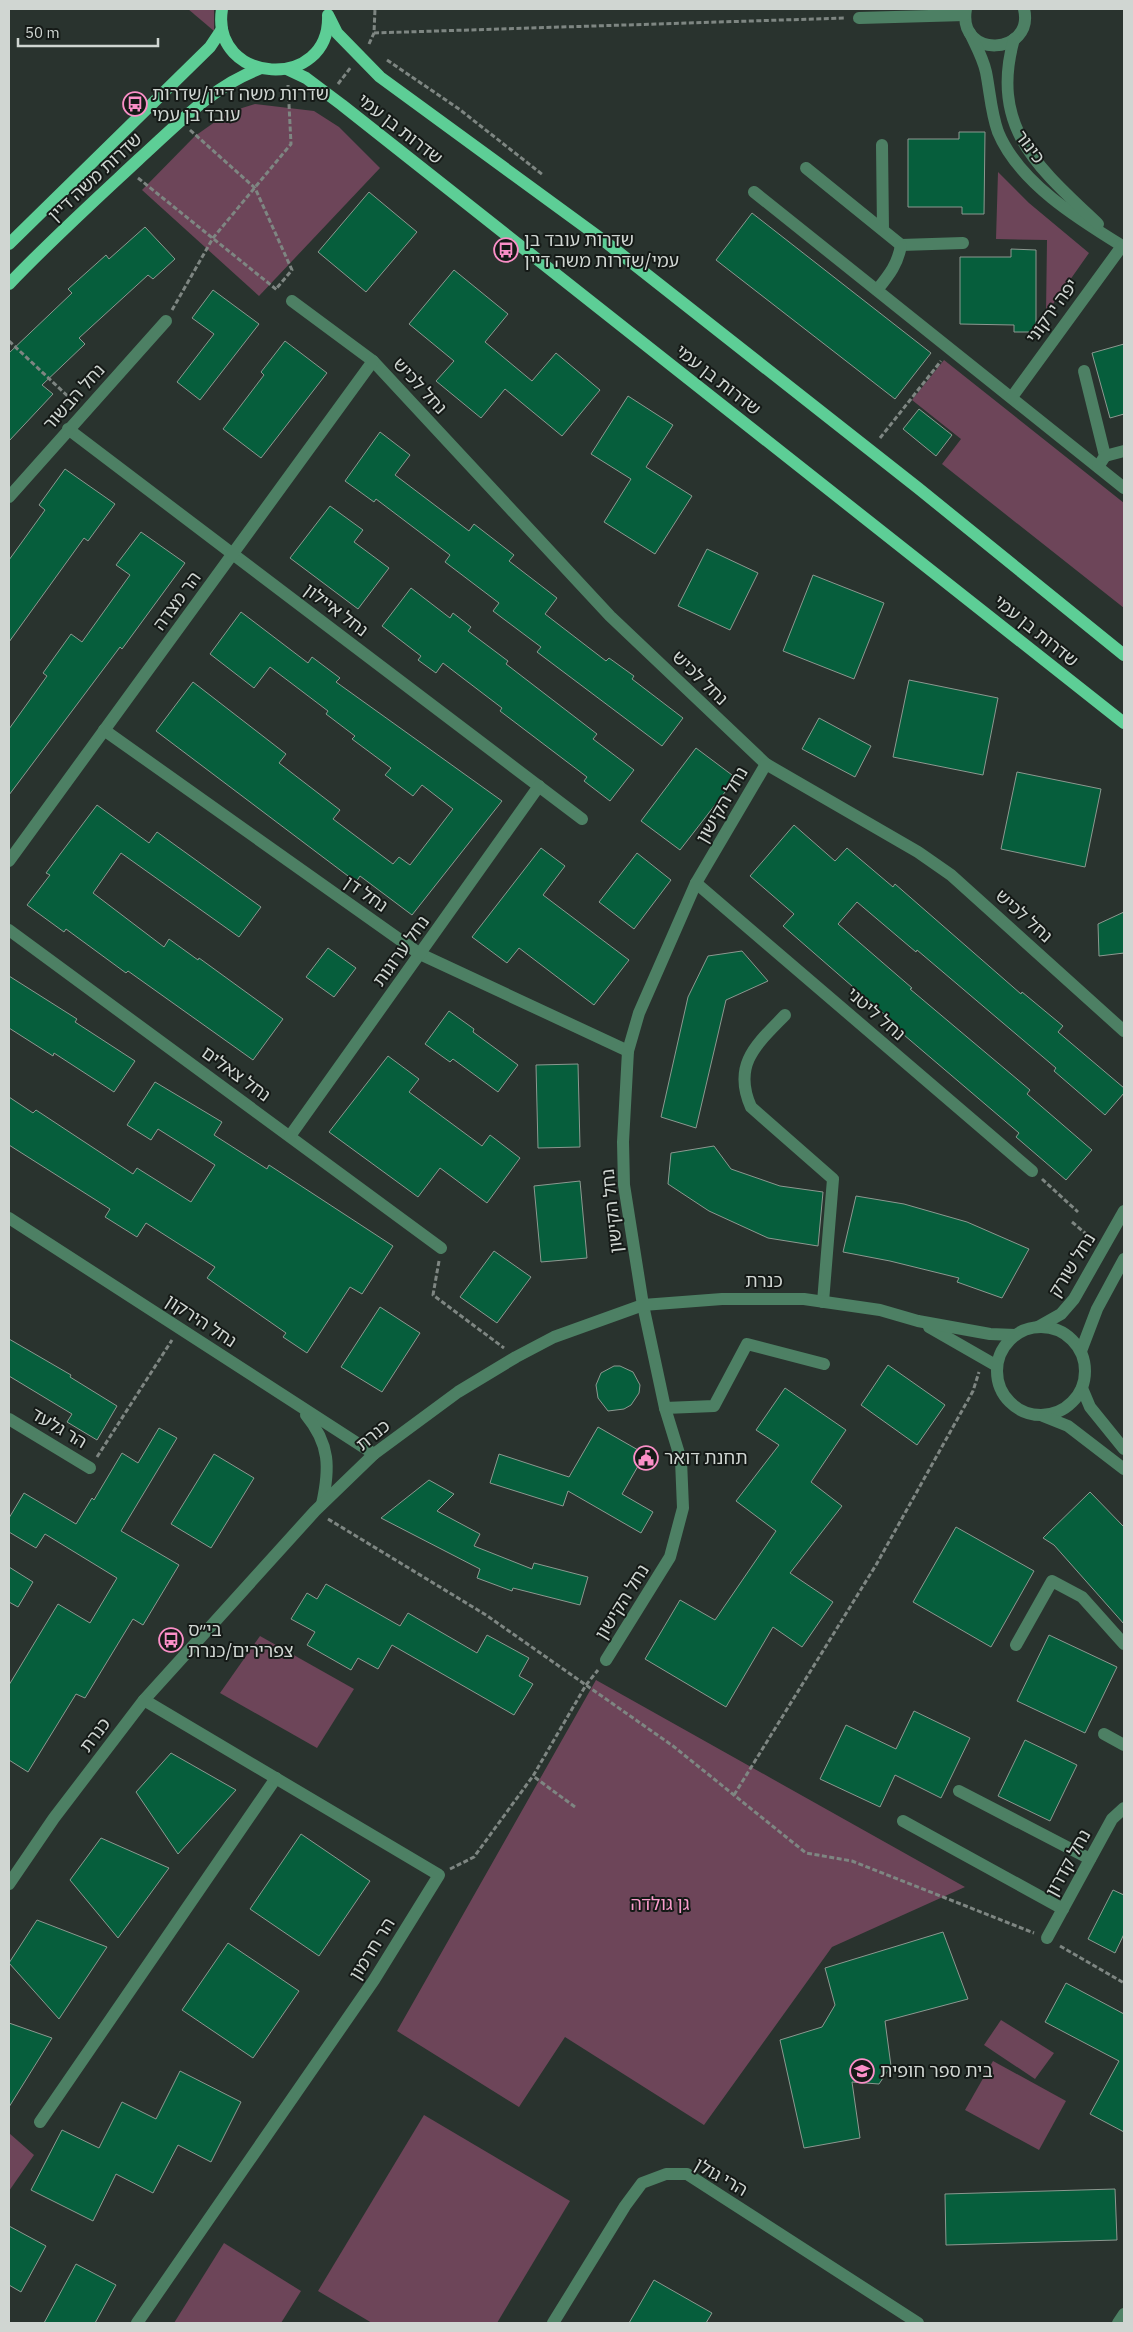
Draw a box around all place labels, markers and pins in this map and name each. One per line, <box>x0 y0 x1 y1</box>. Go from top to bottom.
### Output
place label: שדרות משה דיין/שדרות עובד בן עמי <box>152 82 329 126</box>
bus stop icon: שדרות משה דיין/שדרות עובד בן עמי <box>122 91 148 117</box>
place label: שדרות עובד בן עמי/שדרות משה דיין <box>524 228 679 272</box>
bus stop icon: שדרות עובד בן עמי/שדרות משה דיין <box>493 237 519 263</box>
public building icon: תחנת דואר <box>633 1445 659 1471</box>
place label: תחנת דואר <box>664 1446 748 1469</box>
place label: בי״ס צפרירים/כנרת <box>188 1618 294 1662</box>
bus stop icon: בי״ס צפרירים/כנרת <box>158 1627 184 1653</box>
school or university icon: בית ספר חופית <box>849 2058 875 2084</box>
place label: בית ספר חופית <box>880 2059 993 2082</box>

